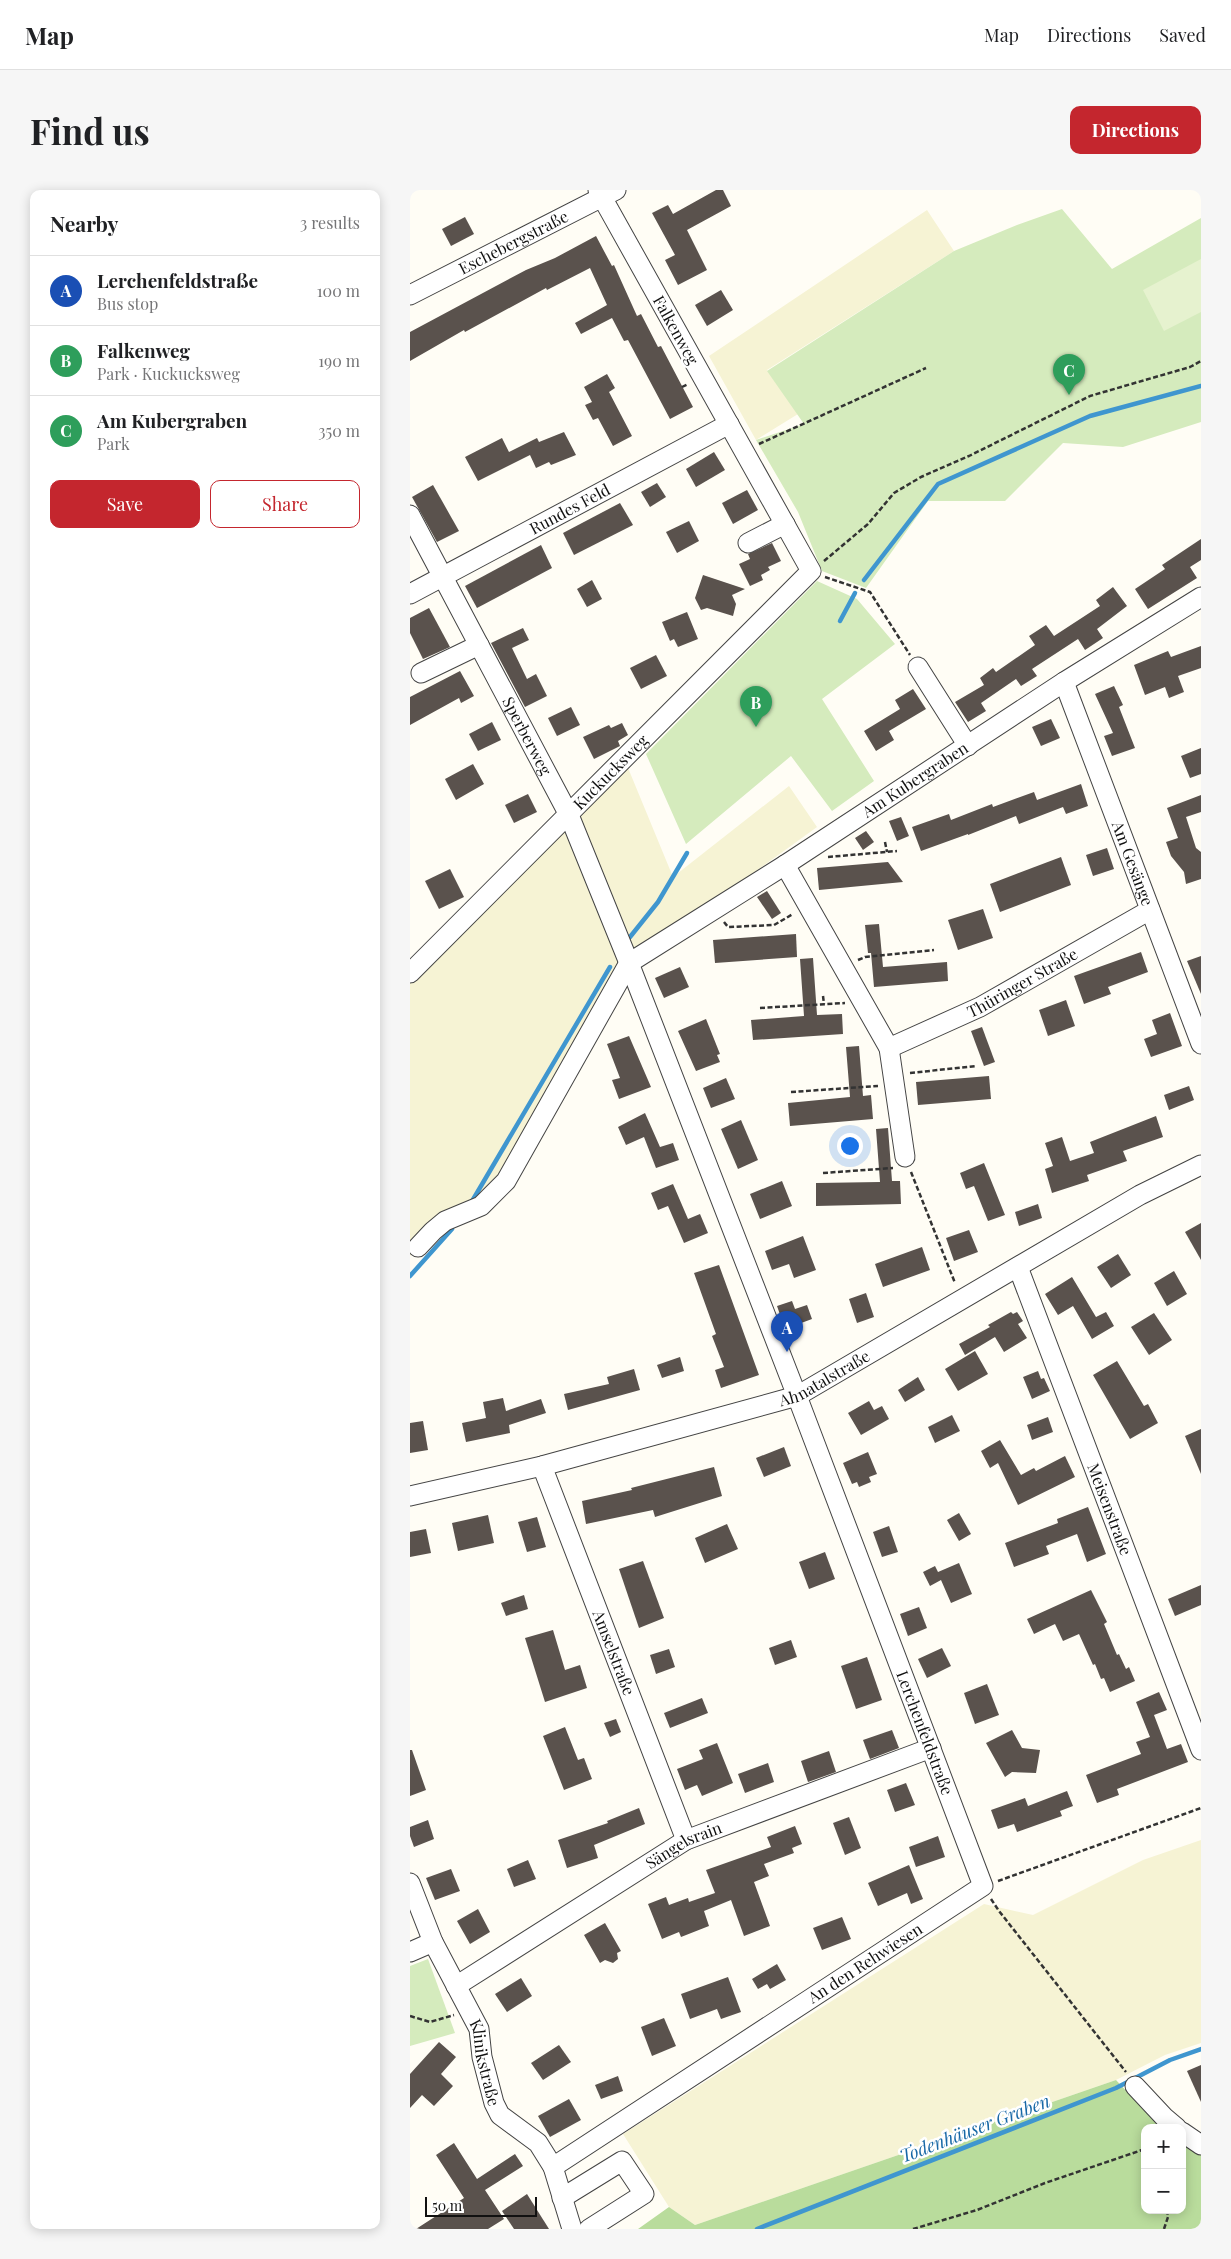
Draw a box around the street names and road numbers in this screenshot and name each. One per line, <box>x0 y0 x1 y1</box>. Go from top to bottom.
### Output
street label: Eschebergstraße <box>455 205 571 279</box>
street label: Falkenweg <box>649 291 704 369</box>
street label: Rundes Feld <box>526 478 613 538</box>
street label: Sperberweg <box>498 693 557 779</box>
street label: Kuckucksweg <box>568 729 653 814</box>
street label: Am Kubergraben <box>857 737 972 822</box>
street label: Am Gesänge <box>1107 817 1159 908</box>
street label: Thüringer Straße <box>963 943 1081 1022</box>
street label: Ahnatalstraße <box>776 1345 873 1411</box>
street label: Meisenstraße <box>1083 1460 1137 1558</box>
street label: Amselstraße <box>588 1606 640 1698</box>
street label: Lerchenfeldstraße <box>892 1668 958 1798</box>
street label: Sängelsrain <box>641 1816 725 1873</box>
street label: An den Rehwiesen <box>803 1918 926 2008</box>
street label: Klinikstraße <box>466 2015 505 2108</box>

